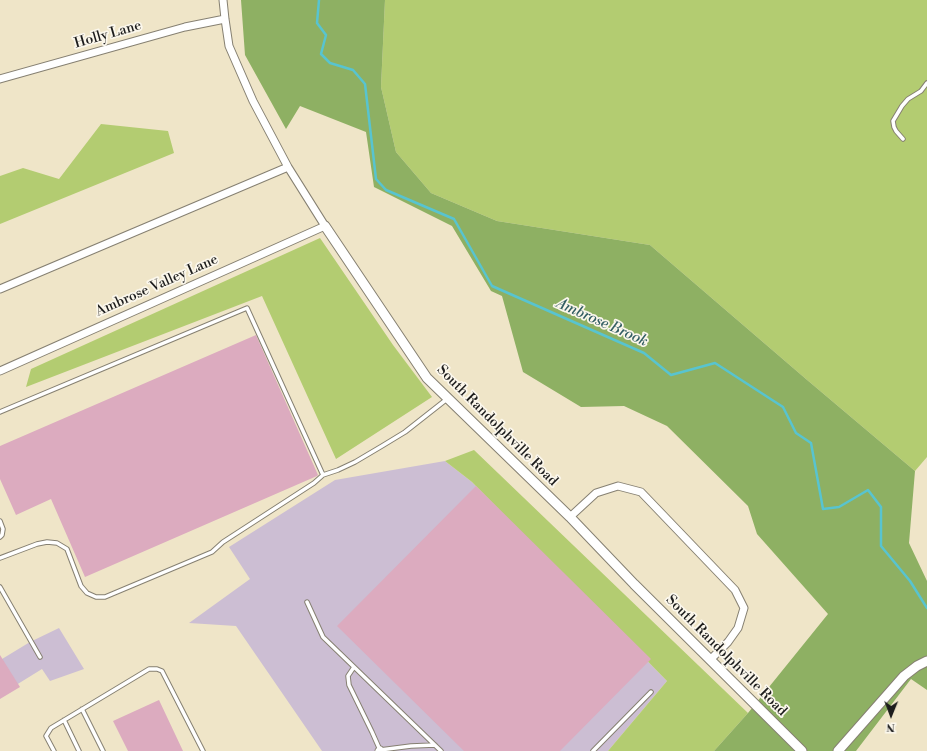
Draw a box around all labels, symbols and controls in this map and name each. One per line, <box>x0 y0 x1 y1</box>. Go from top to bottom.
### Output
street label: Holly Lane <box>73 17 143 53</box>
street label: Ambrose Valley Lane <box>93 251 221 321</box>
water label: Ambrose Brook <box>554 295 650 351</box>
street label: South Randolphville Road <box>433 362 561 490</box>
street label: South Randolphville Road <box>662 592 790 720</box>
north arrow <box>871 695 911 735</box>
text: N <box>886 720 895 734</box>

